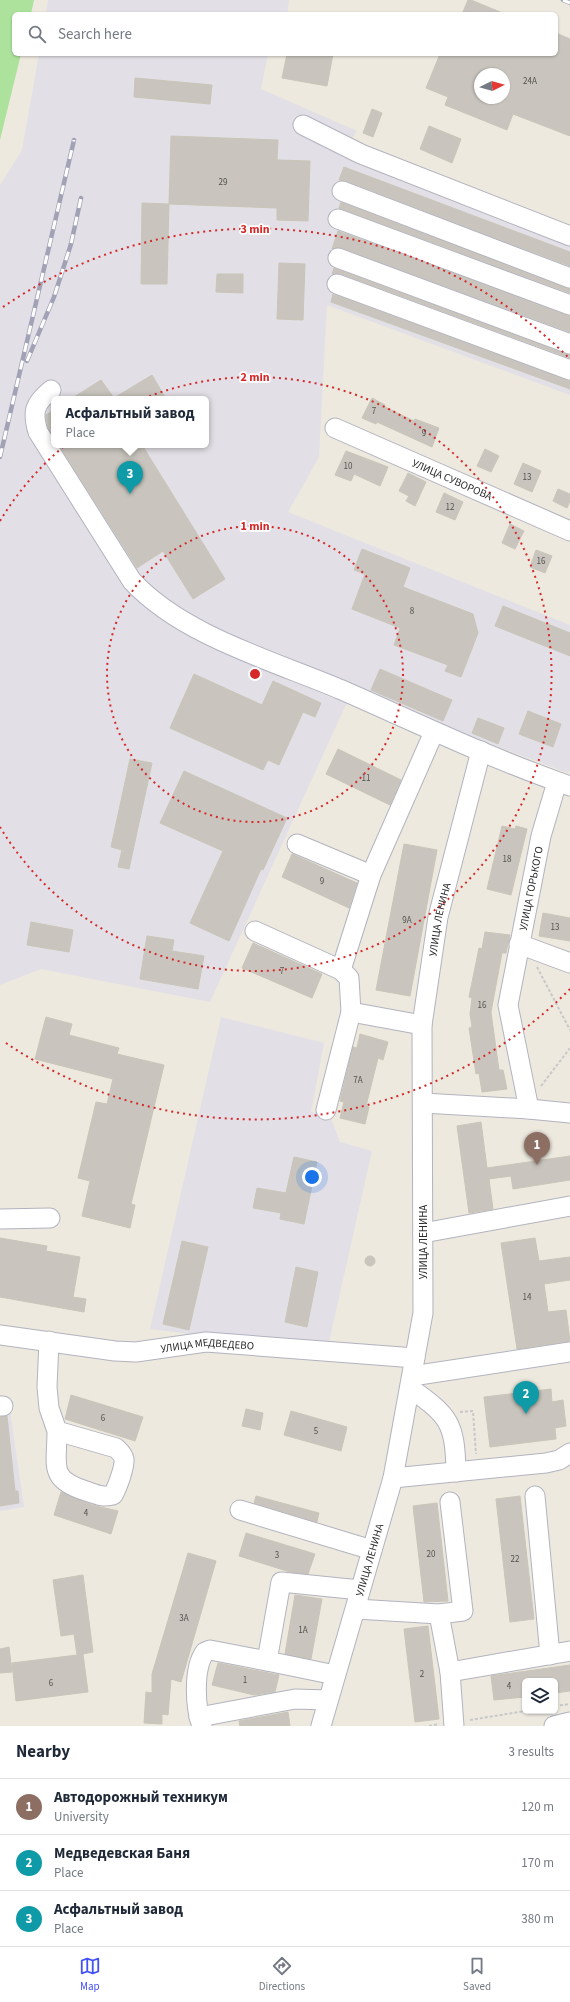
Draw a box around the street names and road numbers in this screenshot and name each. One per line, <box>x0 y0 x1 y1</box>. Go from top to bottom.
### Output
street label: УЛИЦА СУВОРОВА <box>410 456 494 504</box>
street label: УЛИЦА ГОРЬКОГО <box>516 845 547 932</box>
street label: УЛИЦА ЛЕНИНА <box>425 881 455 957</box>
street label: УЛИЦА ЛЕНИНА <box>416 1205 431 1279</box>
street label: УЛИЦА МЕДВЕДЕВО <box>160 1335 255 1356</box>
street label: УЛИЦА ЛЕНИНА <box>352 1522 387 1598</box>

